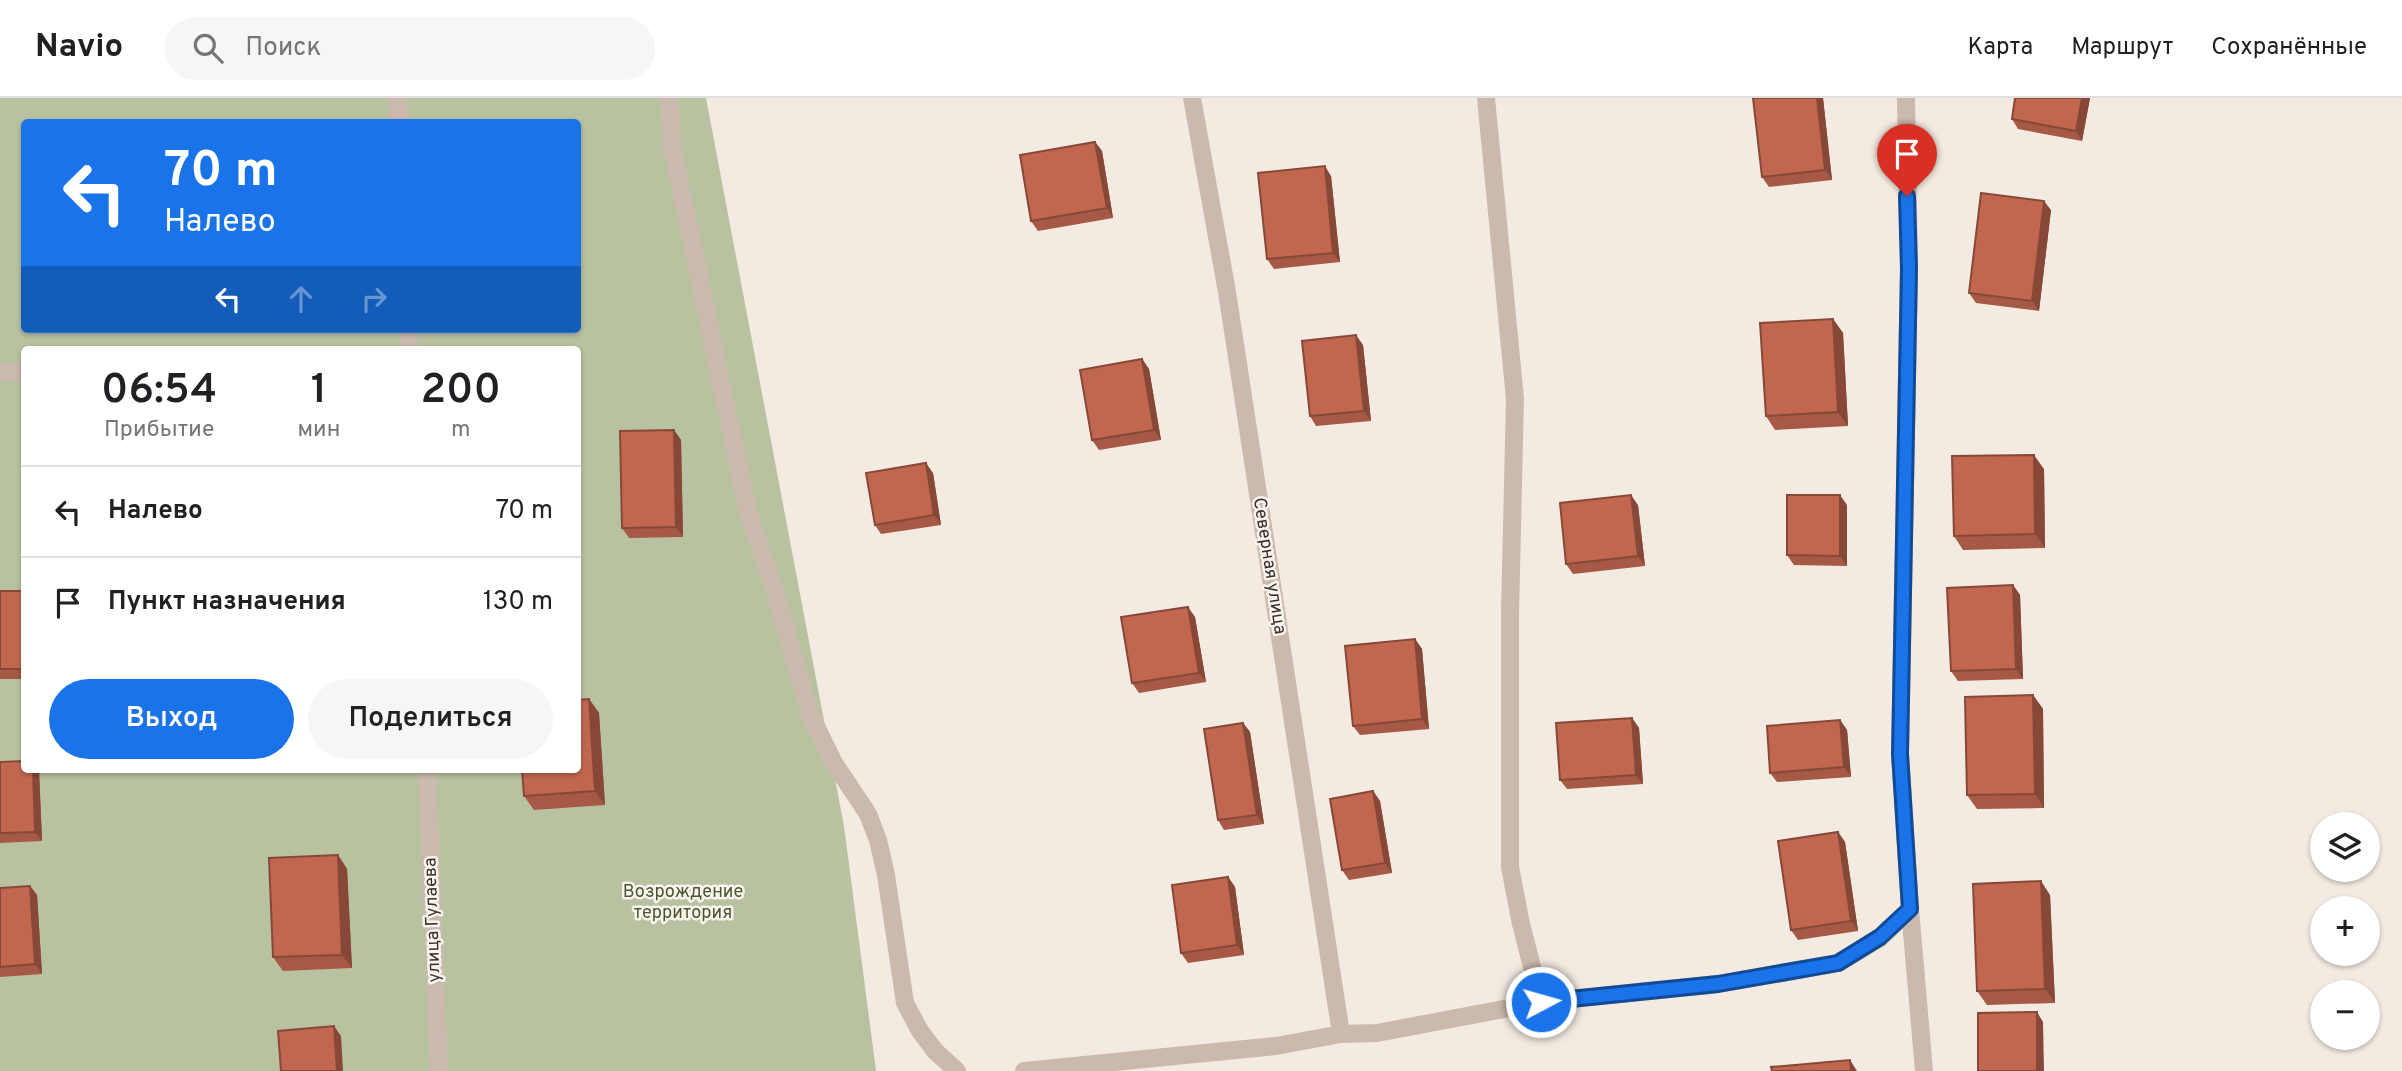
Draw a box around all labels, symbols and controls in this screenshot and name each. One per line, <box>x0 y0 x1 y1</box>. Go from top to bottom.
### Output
search box <box>165 17 655 80</box>
text: Navio <box>35 27 123 69</box>
icon: search <box>189 29 227 67</box>
text: Поиск <box>245 32 321 65</box>
text: Карта <box>1967 33 2033 63</box>
text: Маршрут <box>2071 33 2173 63</box>
text: Сохранённые <box>2211 33 2367 63</box>
pin <box>1877 124 1937 196</box>
icon: arrive <box>1888 135 1926 173</box>
text: 70 m <box>164 142 278 204</box>
icon: left <box>49 147 140 238</box>
text: Налево <box>164 203 276 243</box>
icon: left <box>209 280 247 318</box>
icon: ahead <box>282 280 320 318</box>
icon: right <box>355 280 393 318</box>
text: 06:54 <box>101 365 217 418</box>
text: 1 <box>311 365 327 418</box>
text: 200 <box>420 365 501 418</box>
text: Прибытие <box>104 416 214 445</box>
text: мин <box>297 416 340 445</box>
text: m <box>451 416 470 445</box>
icon: left <box>49 493 87 531</box>
text: Налево <box>108 495 203 528</box>
text: 70 m <box>495 495 553 528</box>
street label: Северная улица <box>1247 496 1291 636</box>
icon: arrive <box>49 584 87 622</box>
text: Пункт назначения <box>108 586 346 619</box>
text: 130 m <box>483 586 553 619</box>
button: Выход <box>49 679 294 759</box>
button: Поделиться <box>308 679 553 759</box>
map controls <box>2310 812 2380 1050</box>
button: layers <box>2310 812 2380 882</box>
street label: улица Гулаева <box>419 857 447 983</box>
park label: Возрождение территория <box>623 881 743 925</box>
button: + <box>2310 896 2380 966</box>
position arrow <box>1504 965 1578 1039</box>
button: − <box>2310 980 2380 1050</box>

